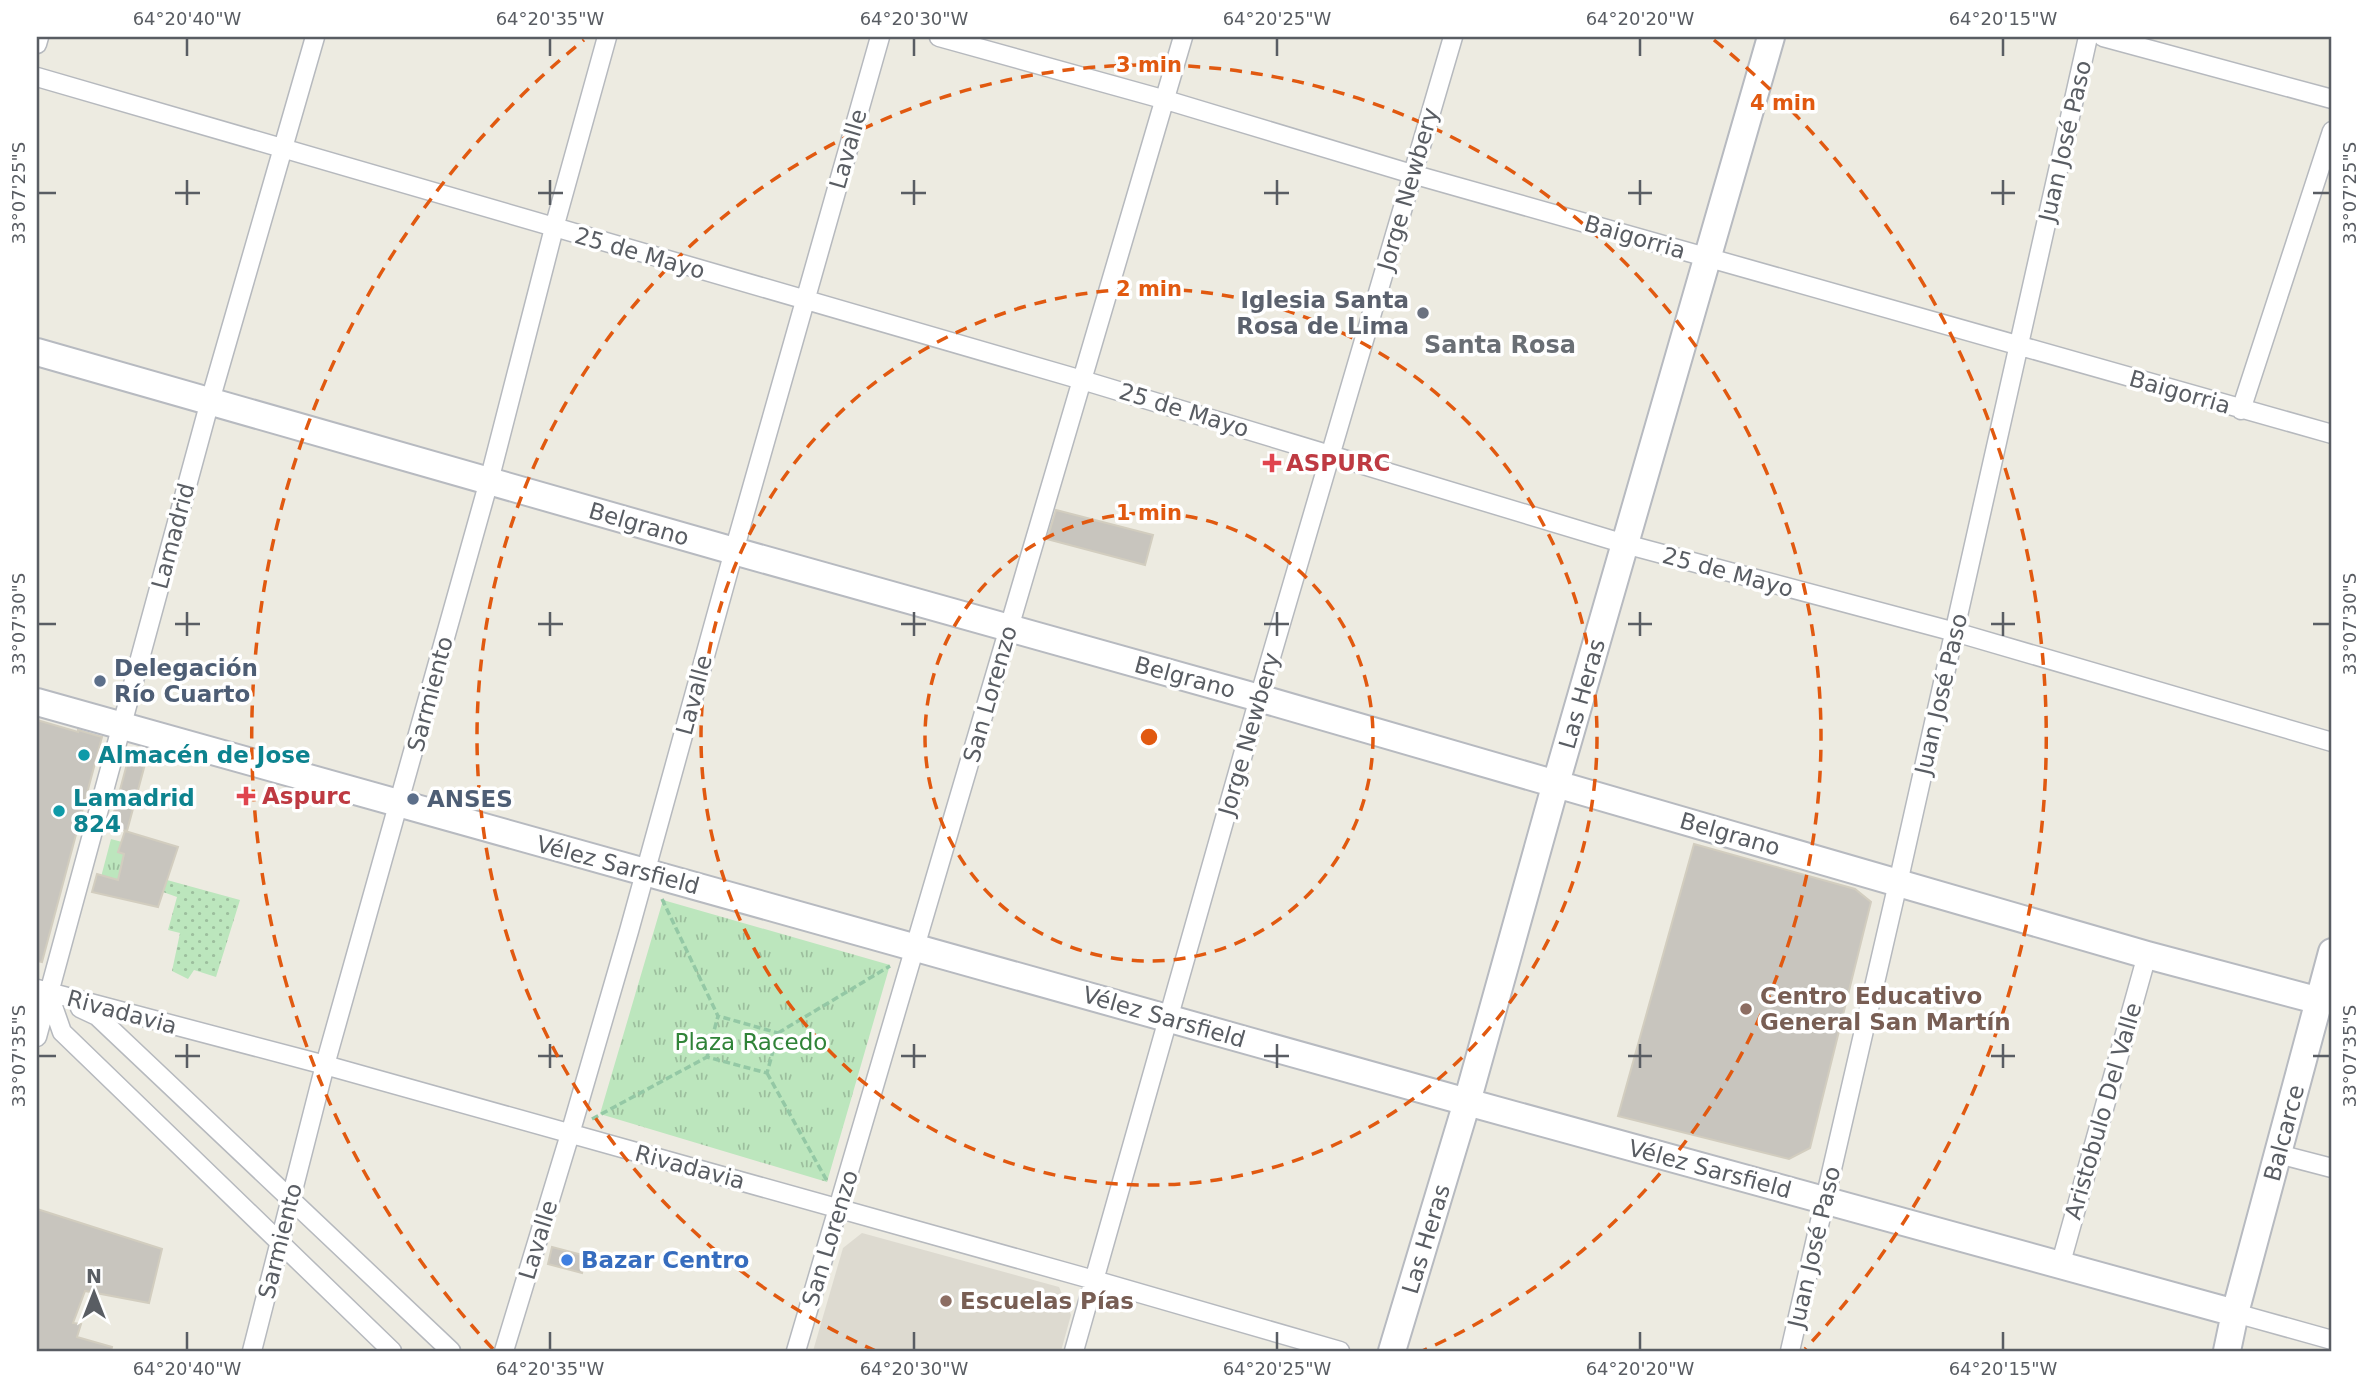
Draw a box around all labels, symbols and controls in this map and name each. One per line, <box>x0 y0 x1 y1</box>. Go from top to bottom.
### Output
text: 64°20'40"W <box>133 8 242 29</box>
text: 64°20'35"W <box>496 8 605 29</box>
text: 64°20'30"W <box>860 8 969 29</box>
text: 64°20'25"W <box>1223 8 1332 29</box>
text: 64°20'20"W <box>1586 8 1695 29</box>
text: 64°20'15"W <box>1949 8 2058 29</box>
text: 3 min <box>1116 53 1182 77</box>
street label: Juan José Paso <box>2033 58 2096 226</box>
text: 4 min <box>1750 91 1816 115</box>
street label: Jorge Newbery <box>1372 105 1444 275</box>
street label: Lavalle <box>824 106 872 192</box>
text: 33°07'25"S <box>8 142 29 244</box>
text: 33°07'25"S <box>2339 142 2360 244</box>
street label: Baigorria <box>1581 210 1689 264</box>
street label: 25 de Mayo <box>572 222 708 284</box>
text: 2 min <box>1116 277 1182 301</box>
place label: Iglesia Santa Rosa de Lima <box>1236 287 1409 339</box>
marker: Iglesia Santa Rosa de Lima <box>1415 305 1431 321</box>
district label: Santa Rosa <box>1424 331 1576 359</box>
street label: Baigorria <box>2126 365 2234 419</box>
street label: 25 de Mayo <box>1116 378 1252 442</box>
place label: ASPURC <box>1286 450 1391 476</box>
marker: ASPURC <box>1264 455 1280 471</box>
street label: Lamadrid <box>146 480 200 592</box>
street label: Belgrano <box>586 497 692 551</box>
text: 1 min <box>1116 501 1182 525</box>
street label: 25 de Mayo <box>1660 542 1796 602</box>
text: 33°07'30"S <box>8 573 29 675</box>
text: 33°07'30"S <box>2339 573 2360 675</box>
street label: Juan José Paso <box>1909 611 1972 779</box>
street label: San Lorenzo <box>958 623 1022 765</box>
street label: Sarmiento <box>402 633 458 755</box>
street label: Las Heras <box>1554 636 1610 752</box>
street label: Jorge Newbery <box>1213 650 1285 820</box>
street label: Belgrano <box>1132 651 1238 703</box>
street label: Lavalle <box>671 652 717 738</box>
place label: Delegación Río Cuarto <box>114 655 258 707</box>
marker: Delegación Río Cuarto <box>92 673 108 689</box>
centre of rings <box>1137 725 1161 749</box>
place label: Almacén de Jose <box>98 742 311 768</box>
marker: Almacén de Jose <box>76 747 92 763</box>
place label: Aspurc <box>262 783 351 809</box>
place label: Lamadrid 824 <box>73 785 195 837</box>
marker: Aspurc <box>236 786 256 806</box>
place label: ANSES <box>427 786 513 812</box>
marker: ANSES <box>405 791 421 807</box>
marker: Lamadrid 824 <box>51 803 67 819</box>
street label: Belgrano <box>1677 807 1783 861</box>
street label: Vélez Sarsfield <box>534 831 702 899</box>
street label: Vélez Sarsfield <box>1080 981 1248 1053</box>
place label: Centro Educativo General San Martín <box>1760 983 2011 1035</box>
street label: Rivadavia <box>64 985 180 1039</box>
street label: Aristobulo Del Valle <box>2060 1000 2146 1222</box>
marker: Centro Educativo General San Martín <box>1738 1001 1754 1017</box>
text: 33°07'35"S <box>8 1005 29 1107</box>
text: 33°07'35"S <box>2339 1005 2360 1107</box>
park label: Plaza Racedo <box>675 1029 827 1055</box>
street label: Balcarce <box>2259 1082 2309 1184</box>
street label: Vélez Sarsfield <box>1626 1135 1794 1203</box>
street label: Rivadavia <box>632 1140 748 1194</box>
street label: Juan José Paso <box>1782 1164 1845 1332</box>
street label: San Lorenzo <box>797 1167 863 1309</box>
street label: Sarmiento <box>253 1180 307 1302</box>
street label: Las Heras <box>1397 1181 1455 1297</box>
street label: Lavalle <box>514 1197 562 1283</box>
place label: Bazar Centro <box>581 1247 749 1273</box>
marker: Bazar Centro <box>559 1252 575 1268</box>
north arrow <box>60 1258 130 1328</box>
text: N <box>86 1265 102 1287</box>
place label: Escuelas Pías <box>960 1288 1134 1314</box>
marker: Escuelas Pías <box>938 1293 954 1309</box>
text: 64°20'40"W <box>133 1358 242 1379</box>
text: 64°20'35"W <box>496 1358 605 1379</box>
text: 64°20'30"W <box>860 1358 969 1379</box>
text: 64°20'25"W <box>1223 1358 1332 1379</box>
text: 64°20'20"W <box>1586 1358 1695 1379</box>
text: 64°20'15"W <box>1949 1358 2058 1379</box>

